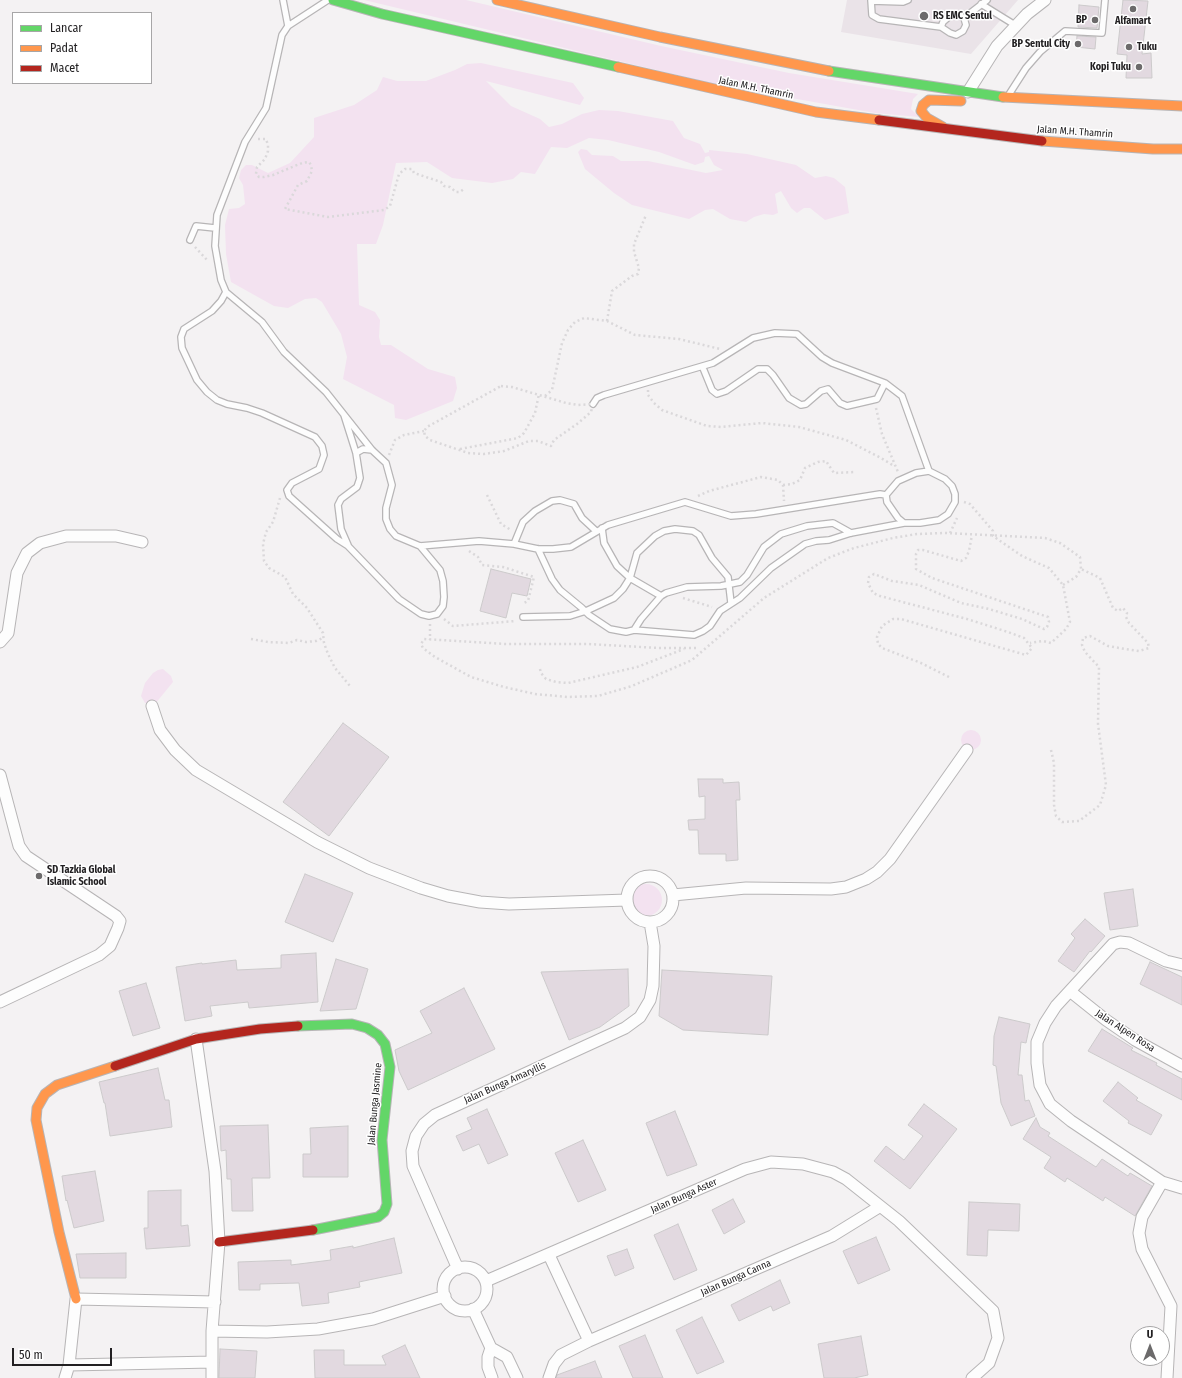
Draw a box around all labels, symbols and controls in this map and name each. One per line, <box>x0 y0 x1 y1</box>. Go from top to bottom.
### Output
marker: Alfamart <box>1128 4 1138 14</box>
marker: RS EMC Sentul <box>918 10 930 22</box>
place label: RS EMC Sentul <box>933 10 992 22</box>
legend <box>12 12 152 84</box>
place label: BP <box>1076 14 1087 26</box>
marker: BP <box>1090 15 1100 25</box>
place label: Alfamart <box>1115 15 1151 27</box>
text: Lancar <box>50 21 83 35</box>
place label: BP Sentul City <box>1012 38 1070 50</box>
marker: BP Sentul City <box>1073 39 1083 49</box>
text: Padat <box>50 41 78 55</box>
place label: Tuku <box>1137 41 1157 53</box>
marker: Tuku <box>1124 42 1134 52</box>
text: Macet <box>50 61 79 75</box>
place label: Kopi Tuku <box>1090 61 1131 73</box>
marker: Kopi Tuku <box>1134 62 1144 72</box>
street label: Jalan M.H. Thamrin <box>717 74 795 102</box>
street label: Jalan M.H. Thamrin <box>1037 123 1113 141</box>
place label: SD Tazkia Global Islamic School <box>47 864 115 888</box>
marker: SD Tazkia Global Islamic School <box>34 871 44 881</box>
street label: Jalan Alpen Rosa <box>1093 1007 1157 1055</box>
street label: Jalan Bunga Amaryllis <box>462 1060 548 1106</box>
street label: Jalan Bunga Jasmine <box>365 1062 385 1146</box>
street label: Jalan Bunga Aster <box>649 1176 719 1216</box>
street label: Jalan Bunga Canna <box>699 1257 773 1299</box>
north arrow <box>1130 1326 1170 1366</box>
text: U <box>1147 1328 1153 1341</box>
scale bar <box>14 1340 114 1366</box>
text: 50 m <box>19 1348 43 1362</box>

